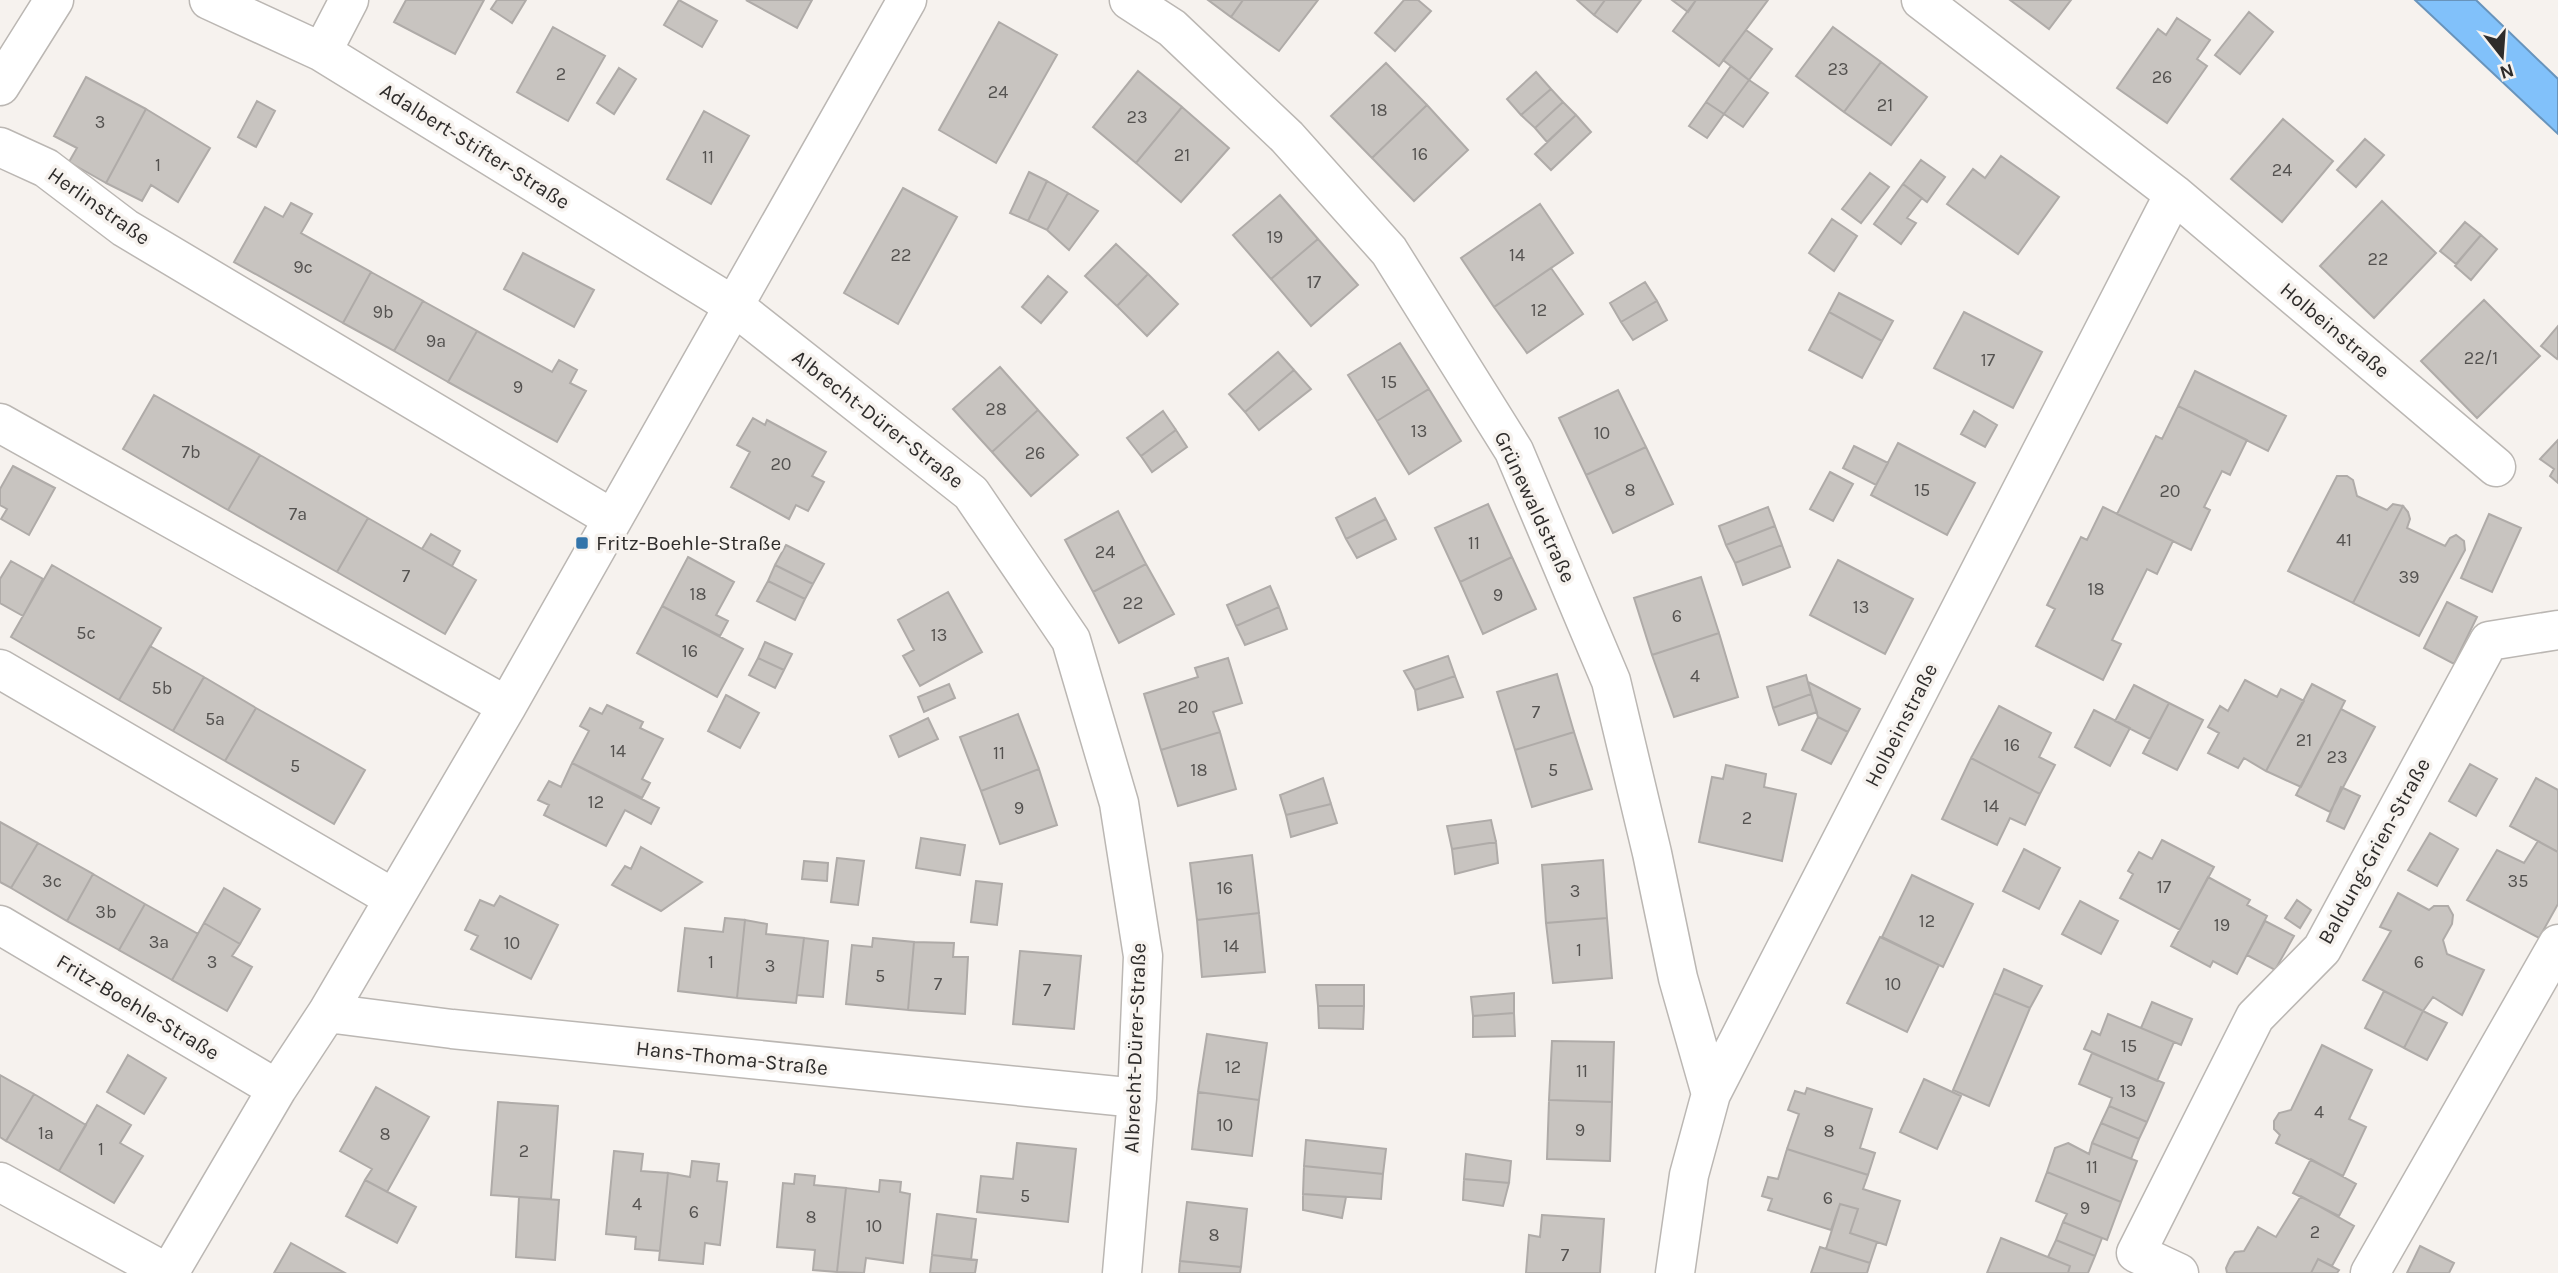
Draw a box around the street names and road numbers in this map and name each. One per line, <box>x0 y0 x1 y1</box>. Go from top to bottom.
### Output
street label: Adalbert-Stifter-Straße <box>376 78 574 214</box>
street label: Herlinstraße <box>43 162 155 250</box>
street label: Holbeinstraße <box>2275 277 2395 383</box>
street label: Albrecht-Dürer-Straße <box>788 345 968 493</box>
street label: Grünewaldstraße <box>1489 428 1581 586</box>
street label: Holbeinstraße <box>1860 659 1942 791</box>
street label: Baldung-Grien-Straße <box>2313 754 2435 948</box>
street label: Albrecht-Dürer-Straße <box>1119 942 1151 1154</box>
street label: Fritz-Boehle-Straße <box>52 949 224 1065</box>
street label: Hans-Thoma-Straße <box>635 1036 829 1080</box>

